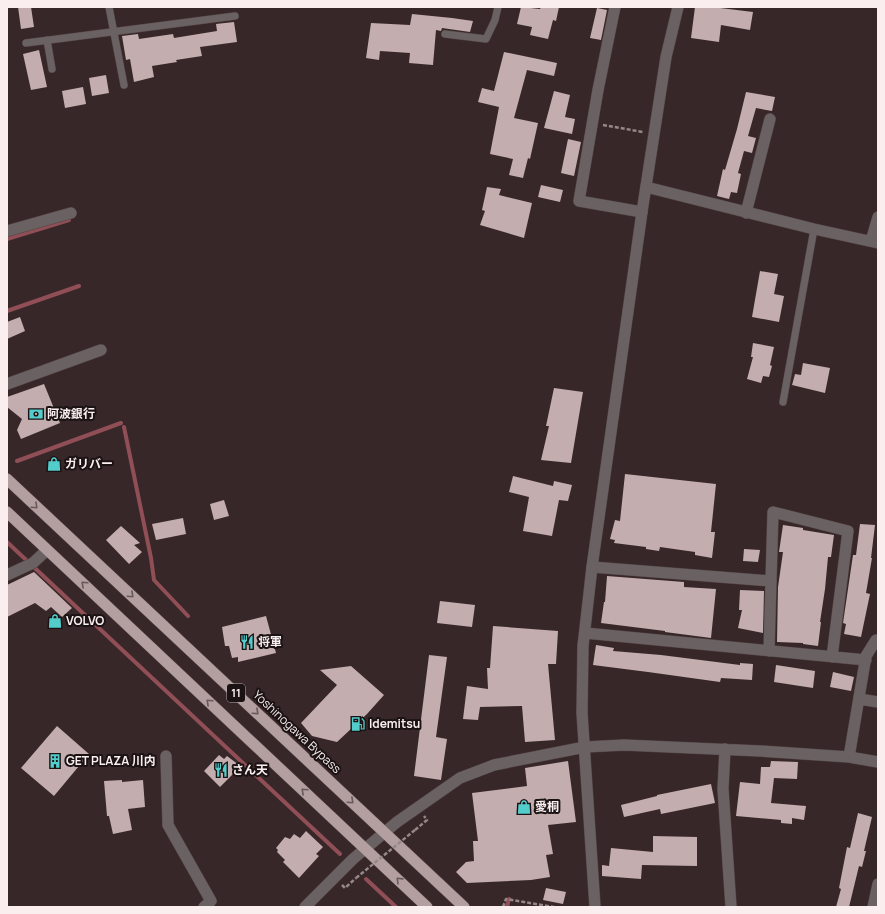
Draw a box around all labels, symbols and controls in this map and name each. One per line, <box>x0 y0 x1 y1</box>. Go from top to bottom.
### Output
place label: 阿波銀行 <box>47 405 95 422</box>
bank icon: 阿波銀行 <box>28 406 44 422</box>
place label: ガリバー <box>65 455 113 472</box>
shop icon: ガリバー <box>46 456 62 472</box>
one-way arrow <box>31 501 38 508</box>
one-way arrow <box>81 581 89 589</box>
one-way arrow <box>126 590 133 597</box>
place label: VOLVO <box>66 612 104 629</box>
shop icon: VOLVO <box>47 613 63 629</box>
place label: 将軍 <box>258 633 282 650</box>
restaurant icon: 将軍 <box>239 634 255 650</box>
road number: 11 <box>227 684 245 702</box>
street label: Yoshinogawa Bypass <box>250 686 345 777</box>
one-way arrow <box>206 699 214 707</box>
one-way arrow <box>251 707 259 715</box>
place label: Idemitsu <box>369 715 420 732</box>
fuel station icon: Idemitsu <box>350 716 366 732</box>
place label: GET PLAZA 川内 <box>66 752 156 769</box>
building icon: GET PLAZA 川内 <box>47 753 63 769</box>
place label: さん天 <box>232 761 268 778</box>
restaurant icon: さん天 <box>213 762 229 778</box>
one-way arrow <box>301 788 309 796</box>
one-way arrow <box>347 796 354 803</box>
place label: 愛桐 <box>535 798 559 815</box>
shop icon: 愛桐 <box>516 799 532 815</box>
one-way arrow <box>396 877 404 885</box>

